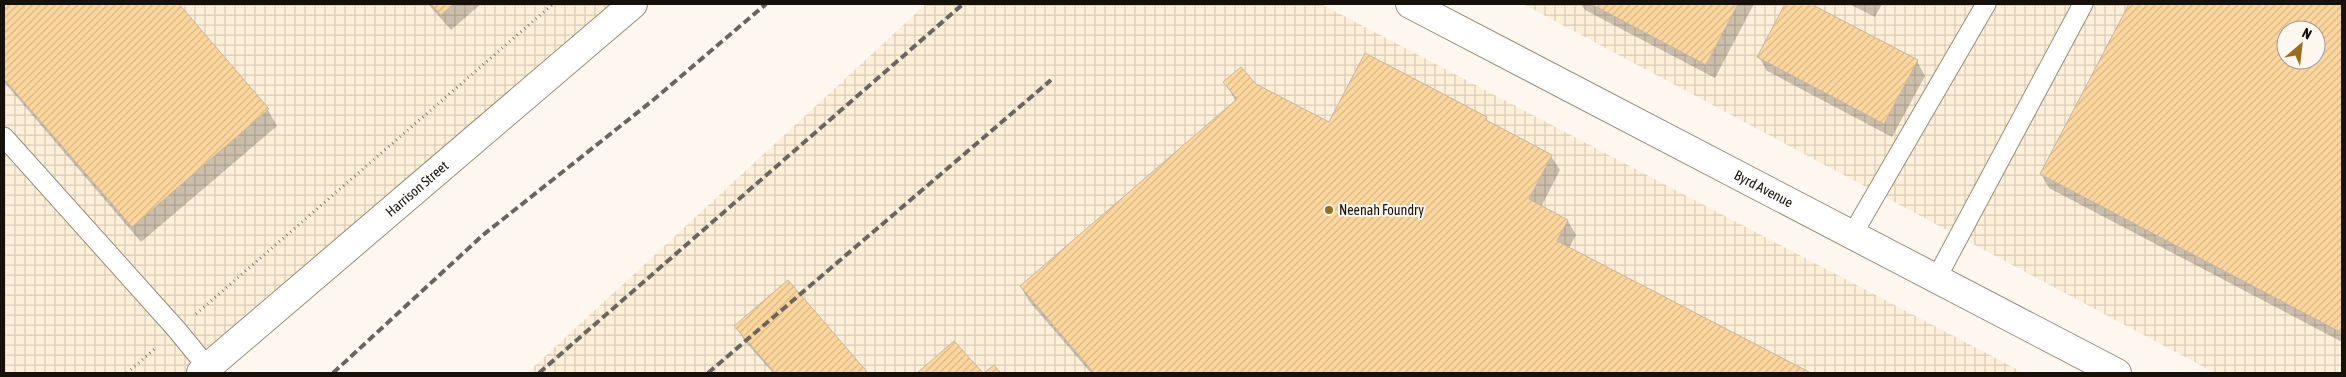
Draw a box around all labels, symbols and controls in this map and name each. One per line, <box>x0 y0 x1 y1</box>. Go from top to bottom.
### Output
north arrow <box>2276 20 2326 70</box>
text: N <box>2300 25 2315 43</box>
street label: Harrison Street <box>382 157 451 220</box>
street label: Byrd Avenue <box>1732 167 1796 210</box>
place label: Neenah Foundry <box>1339 202 1424 218</box>
marker: Neenah Foundry <box>1323 204 1335 216</box>

